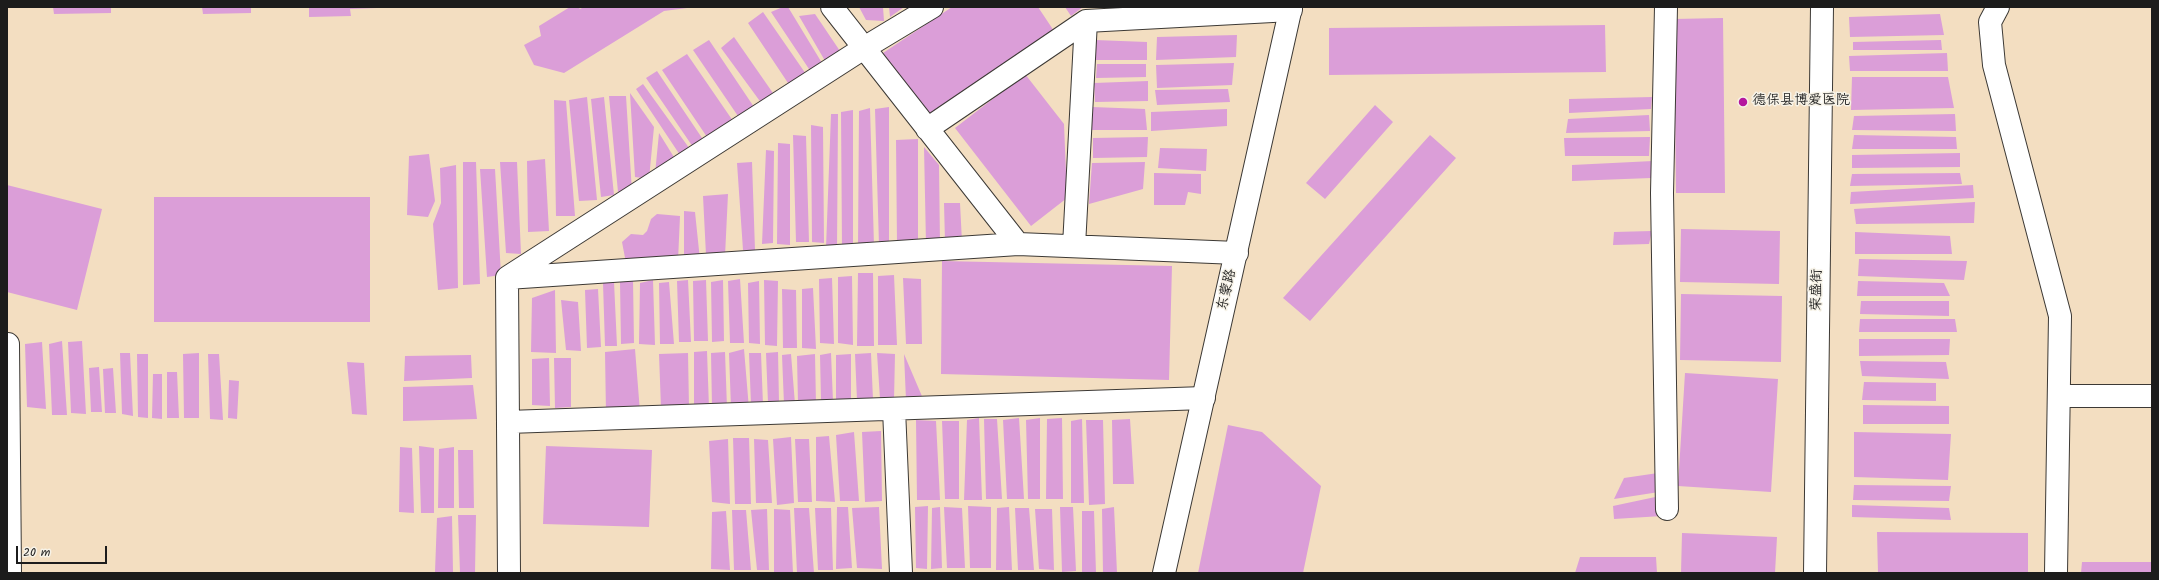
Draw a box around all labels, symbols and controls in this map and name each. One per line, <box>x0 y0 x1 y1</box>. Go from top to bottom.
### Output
place label: 德保县博爱医院 <box>1752 94 1850 110</box>
marker: 德保县博爱医院 <box>1737 96 1749 108</box>
street label: 东蒙路 <box>1215 268 1241 312</box>
street label: 荣盛街 <box>1809 269 1827 311</box>
scale bar <box>18 538 109 564</box>
text: 20 m <box>23 543 50 562</box>

